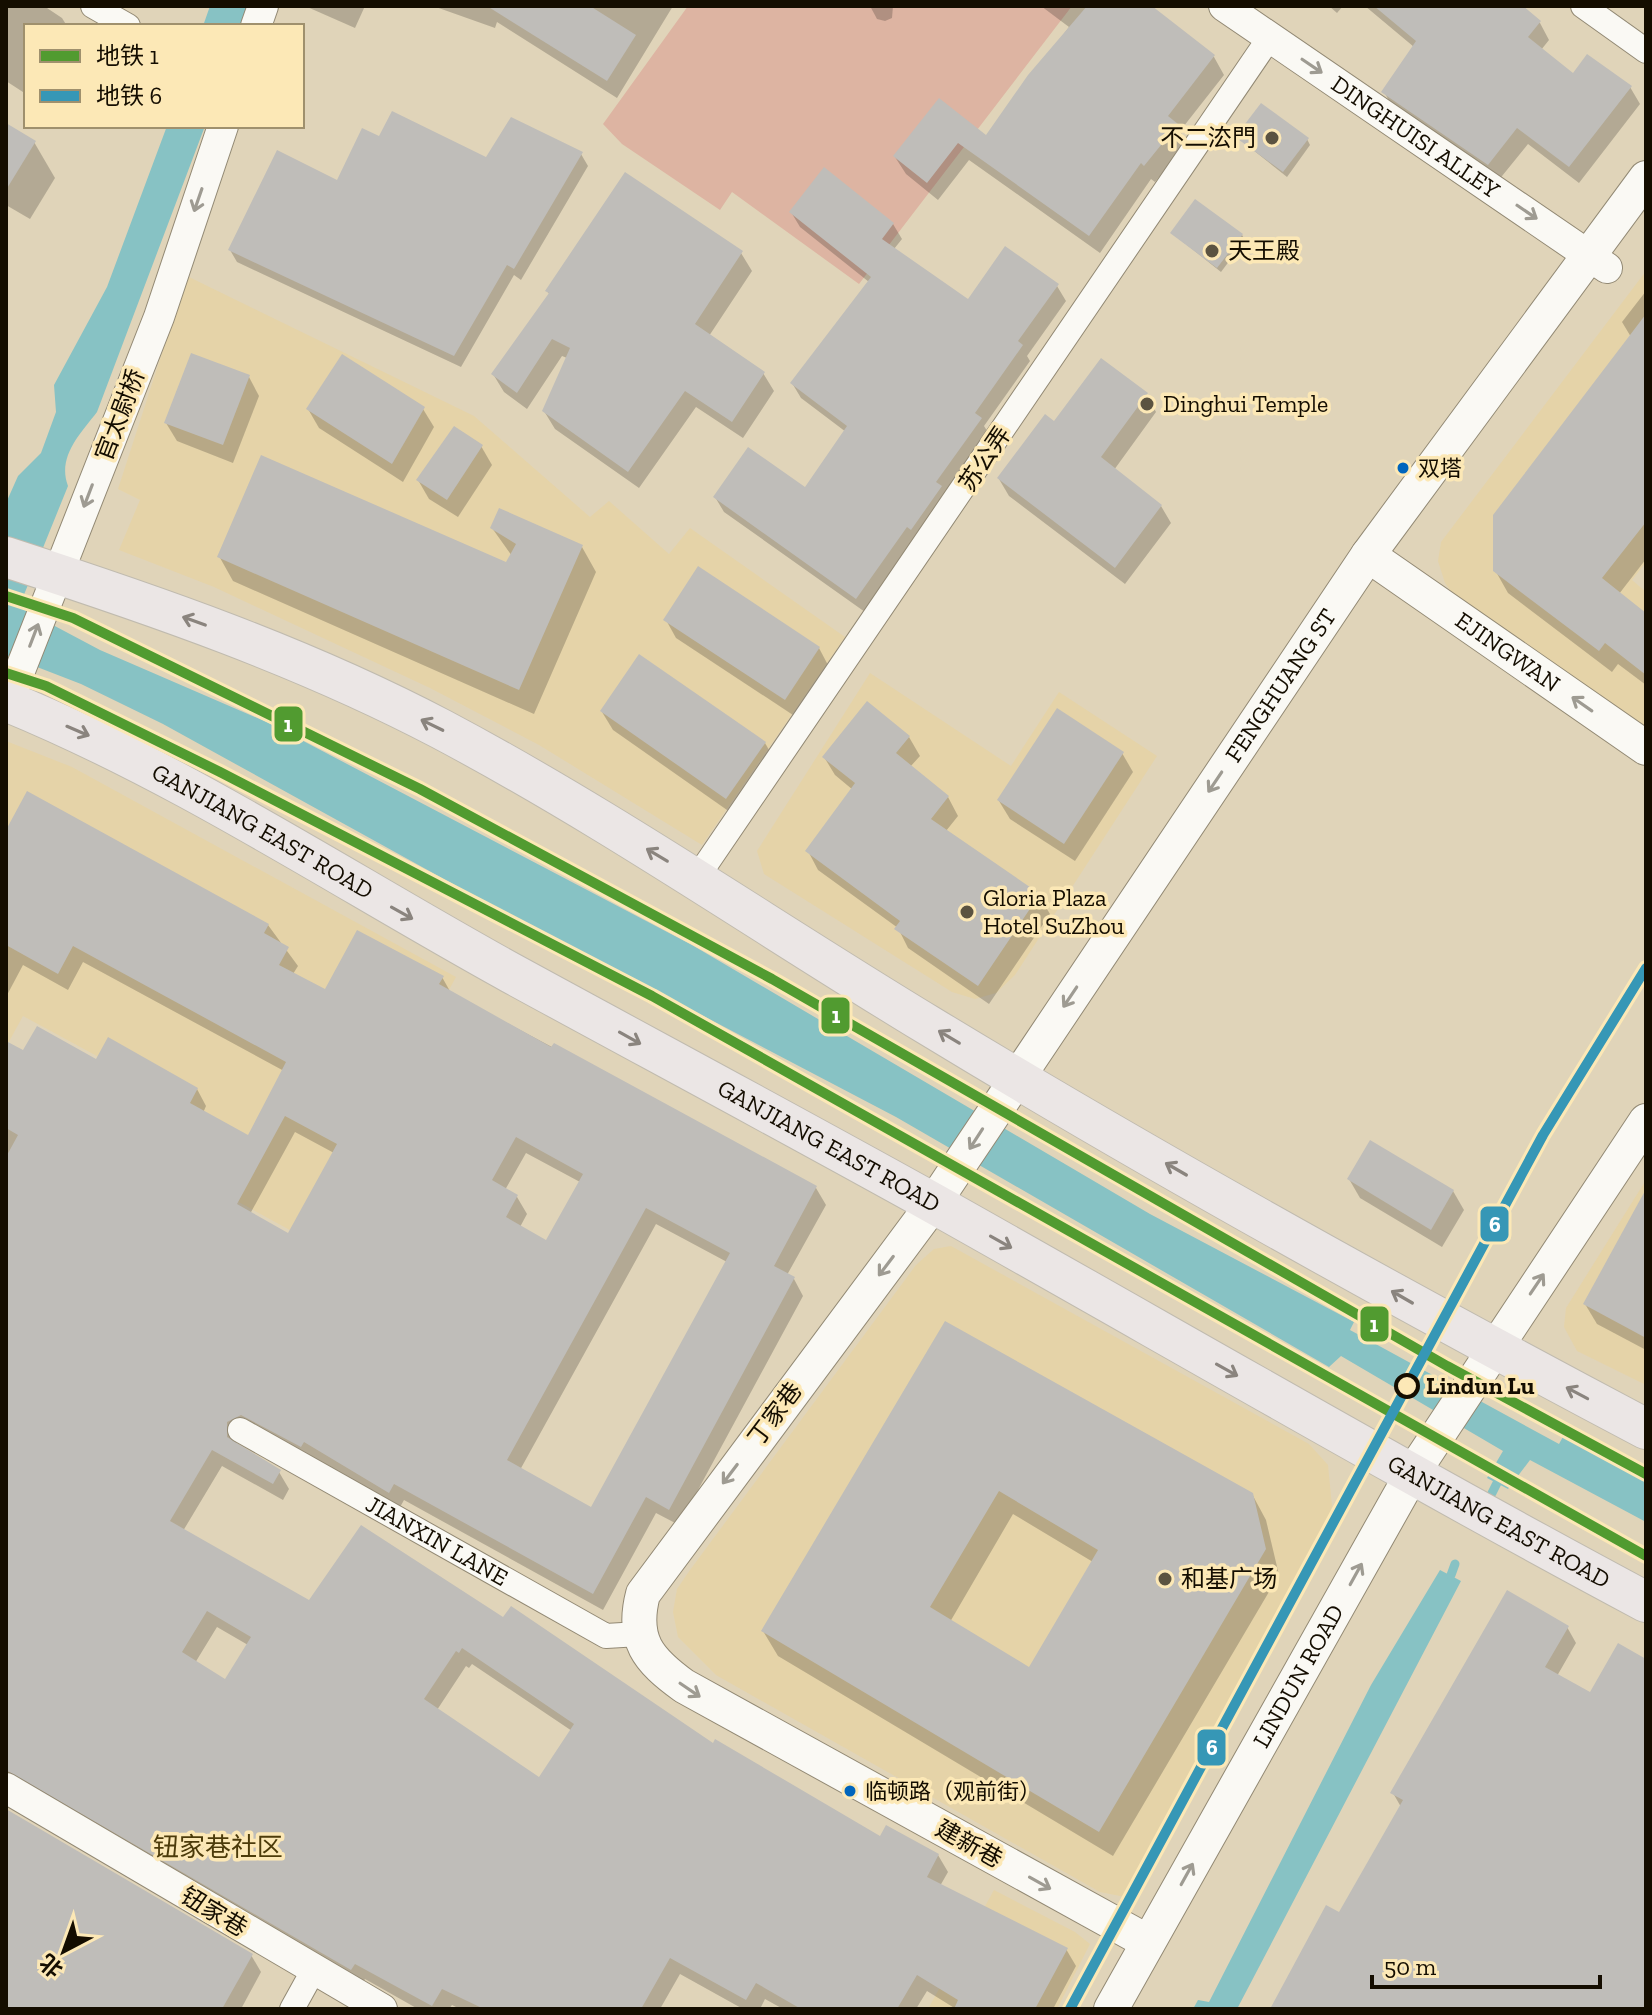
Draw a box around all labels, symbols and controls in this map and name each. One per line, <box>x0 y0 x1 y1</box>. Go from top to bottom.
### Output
legend <box>24 24 304 128</box>
text: 地铁 1 <box>96 41 159 70</box>
one-way arrow <box>1300 58 1322 74</box>
street label: DINGHUISI ALLEY <box>1326 69 1506 204</box>
text: 地铁 6 <box>96 81 162 110</box>
place label: 不二㳒門 <box>1160 123 1256 152</box>
marker: 不二㳒門 <box>1263 129 1281 147</box>
one-way arrow <box>189 187 204 212</box>
one-way arrow <box>1515 204 1537 220</box>
place label: 天王殿 <box>1228 236 1300 265</box>
marker: 天王殿 <box>1203 242 1221 260</box>
street label: 官太尉桥 <box>89 365 150 465</box>
place label: Dinghui Temple <box>1163 389 1328 418</box>
marker: Dinghui Temple <box>1138 395 1156 413</box>
street label: 苏公弄 <box>952 421 1017 497</box>
place label: 双塔 <box>1418 455 1462 482</box>
marker: 双塔 <box>1395 460 1411 476</box>
one-way arrow <box>80 483 95 508</box>
street label: FENGHUANG ST <box>1218 603 1342 767</box>
street label: EJINGWAN <box>1450 605 1566 698</box>
one-way arrow <box>182 613 207 627</box>
one-way arrow <box>28 623 42 648</box>
one-way arrow <box>1572 696 1594 712</box>
line badge: 1 <box>273 705 304 743</box>
text: 1 <box>284 711 293 738</box>
one-way arrow <box>421 717 445 732</box>
one-way arrow <box>65 725 90 740</box>
street label: GANJIANG EAST ROAD <box>147 757 379 905</box>
one-way arrow <box>1207 770 1223 792</box>
one-way arrow <box>646 847 669 863</box>
place label: Gloria Plaza Hotel SuZhou <box>983 883 1125 940</box>
marker: Gloria Plaza Hotel SuZhou <box>958 903 976 921</box>
one-way arrow <box>390 905 413 921</box>
one-way arrow <box>1061 986 1078 1008</box>
line badge: 1 <box>820 996 851 1035</box>
text: 1 <box>832 1002 841 1029</box>
one-way arrow <box>938 1029 961 1045</box>
one-way arrow <box>618 1030 641 1046</box>
street label: GANJIANG EAST ROAD <box>713 1073 946 1218</box>
one-way arrow <box>968 1127 984 1150</box>
one-way arrow <box>1165 1160 1188 1176</box>
line badge: 6 <box>1479 1205 1510 1243</box>
text: 6 <box>1489 1211 1501 1238</box>
one-way arrow <box>989 1234 1012 1250</box>
one-way arrow <box>878 1255 895 1276</box>
one-way arrow <box>1529 1274 1546 1296</box>
one-way arrow <box>1391 1289 1414 1305</box>
line badge: 1 <box>1359 1305 1390 1343</box>
text: 1 <box>1370 1311 1379 1338</box>
one-way arrow <box>1215 1363 1239 1378</box>
place label: Lindun Lu <box>1426 1371 1534 1400</box>
marker: Lindun Lu <box>1395 1374 1419 1398</box>
street label: 丁家巷 <box>741 1376 808 1451</box>
one-way arrow <box>1566 1384 1589 1400</box>
street label: GANJIANG EAST ROAD <box>1383 1448 1615 1594</box>
one-way arrow <box>722 1463 739 1484</box>
street label: JIANXIN LANE <box>361 1489 513 1592</box>
one-way arrow <box>1348 1563 1364 1587</box>
place label: 和基广场 <box>1181 1564 1277 1593</box>
marker: 和基广场 <box>1156 1570 1174 1588</box>
street label: LINDUN ROAD <box>1246 1599 1350 1752</box>
one-way arrow <box>679 1682 701 1698</box>
line badge: 6 <box>1196 1728 1227 1767</box>
text: 6 <box>1206 1734 1218 1761</box>
place label: 临顿路（观前街） <box>865 1778 1041 1805</box>
marker: 临顿路（观前街） <box>842 1783 858 1799</box>
street label: 建新巷 <box>931 1813 1008 1874</box>
district label: 钮家巷社区 <box>153 1831 283 1863</box>
one-way arrow <box>1179 1863 1195 1886</box>
one-way arrow <box>1028 1876 1052 1891</box>
street label: 钮家巷 <box>176 1881 253 1943</box>
north arrow <box>24 1911 104 1991</box>
scale bar <box>1372 1939 1600 1989</box>
text: 北 <box>34 1948 68 1983</box>
text: 50 m <box>1384 1952 1437 1981</box>

